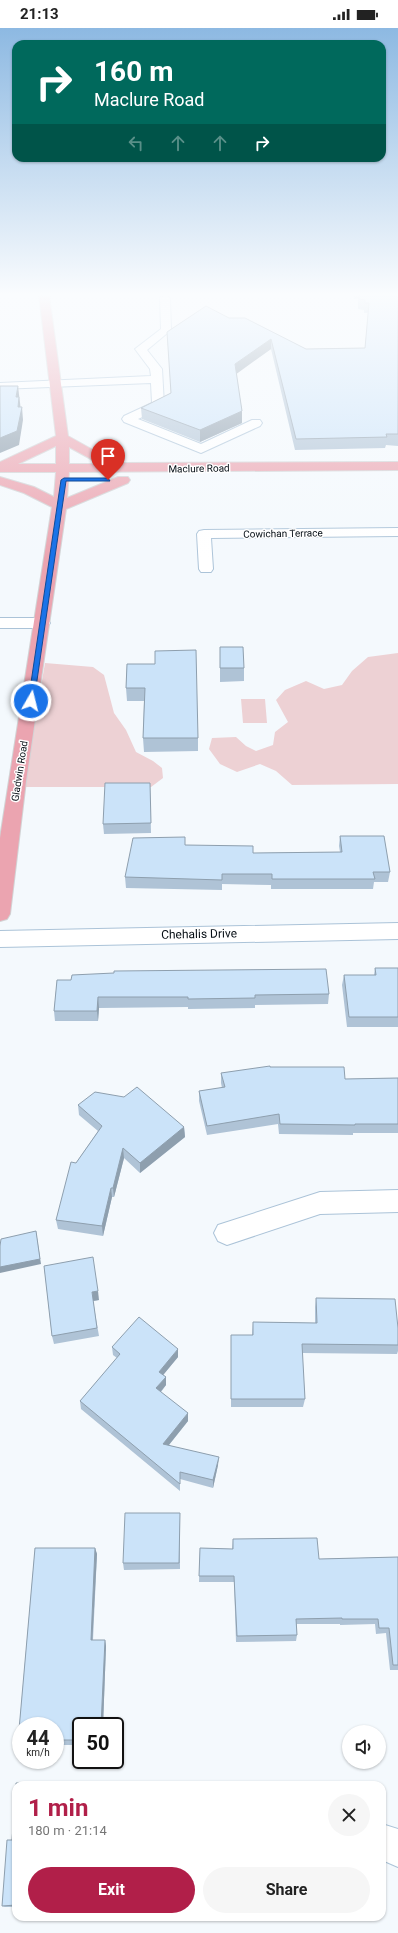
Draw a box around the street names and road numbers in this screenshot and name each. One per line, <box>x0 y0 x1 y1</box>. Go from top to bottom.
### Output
street label: Maclure Road <box>168 462 230 475</box>
street label: Cowichan Terrace <box>243 527 323 540</box>
street label: Gladwin Road <box>9 740 30 802</box>
street label: Chehalis Drive <box>161 926 237 942</box>

